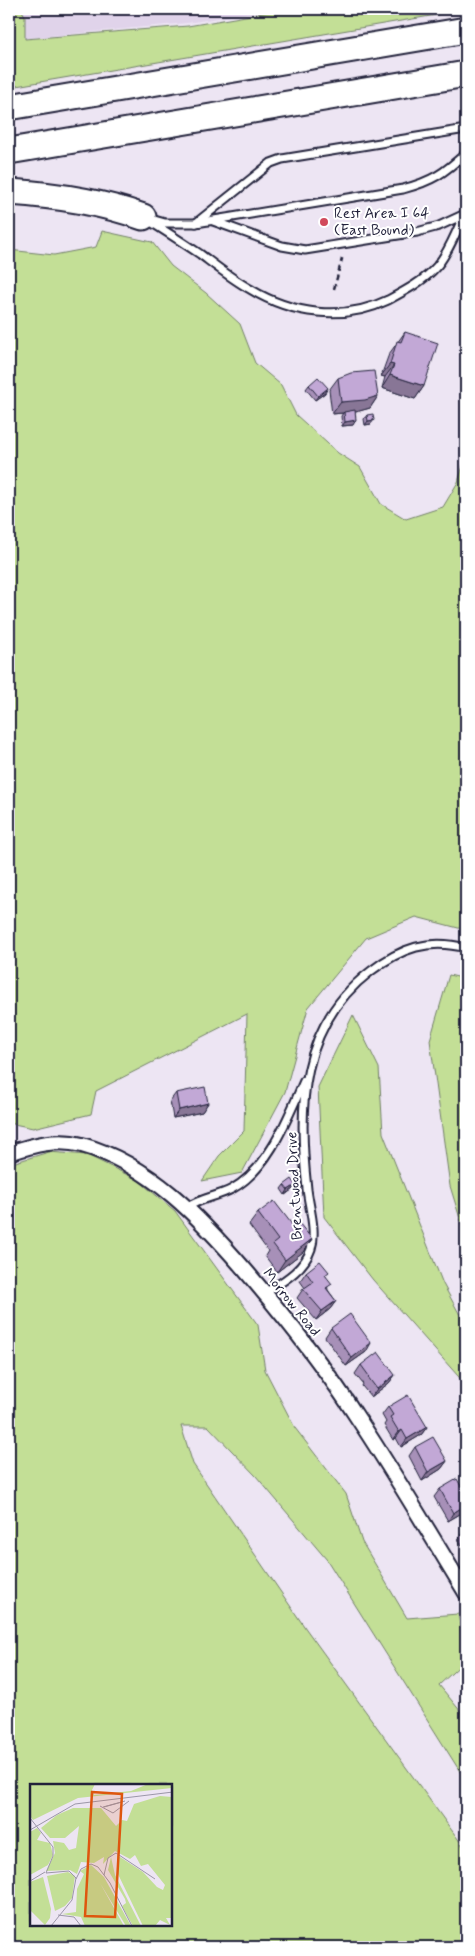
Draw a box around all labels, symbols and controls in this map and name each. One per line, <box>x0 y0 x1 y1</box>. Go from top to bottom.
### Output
place label: Rest Area I 64 (East Bound) <box>334 204 429 241</box>
marker: Rest Area I 64 (East Bound) <box>318 216 330 228</box>
street label: Brentwood Drive <box>282 1131 308 1241</box>
street label: Morrow Road <box>258 1264 325 1341</box>
inset map <box>30 1784 172 1926</box>

